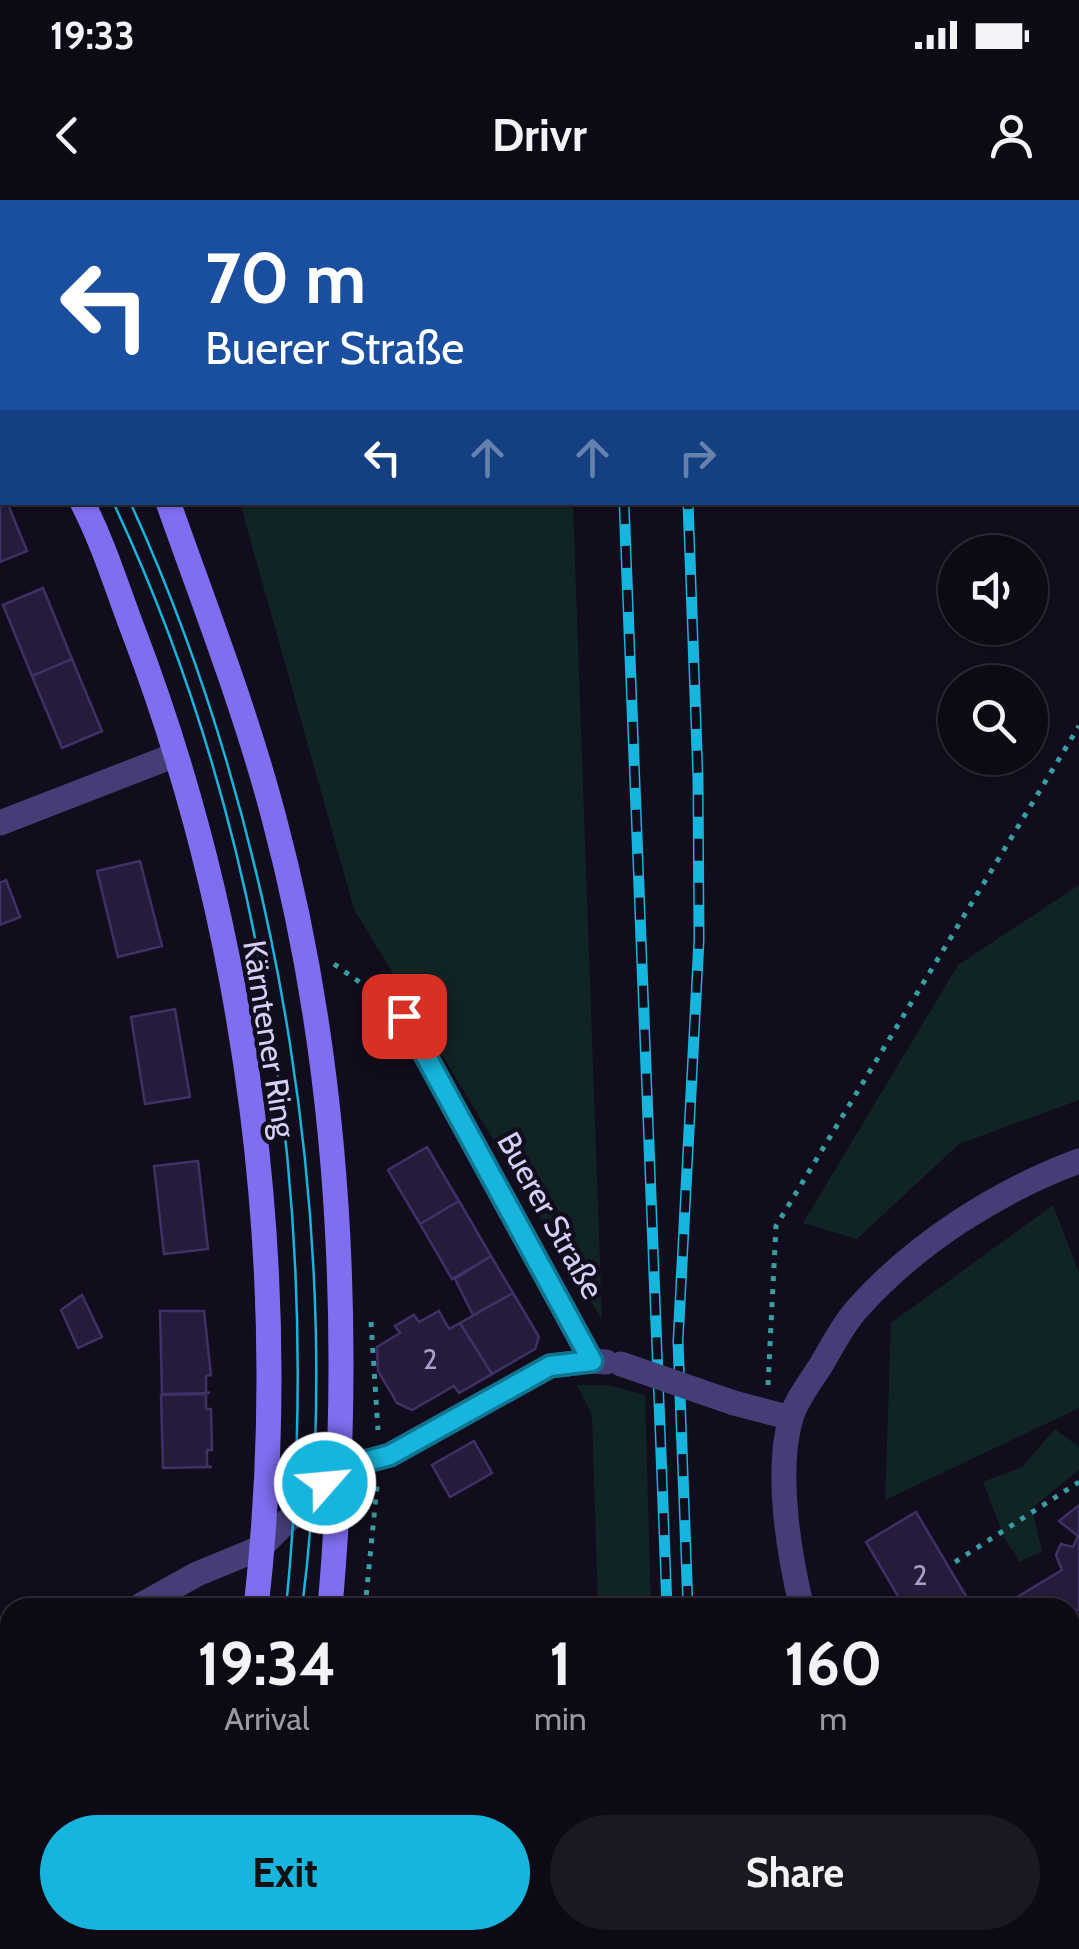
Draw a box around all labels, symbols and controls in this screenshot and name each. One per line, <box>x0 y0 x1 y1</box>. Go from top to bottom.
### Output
text: 19:33 <box>50 12 135 59</box>
icon: back <box>40 108 95 163</box>
text: Drivr <box>492 108 587 162</box>
icon: person <box>984 108 1039 163</box>
text: 70 m <box>205 235 366 321</box>
icon: left <box>40 240 170 370</box>
text: Buerer Straße <box>205 321 464 375</box>
icon: left <box>355 430 410 485</box>
icon: ahead <box>460 430 515 485</box>
icon: ahead <box>565 430 620 485</box>
icon: right <box>670 430 725 485</box>
map controls <box>938 535 1048 775</box>
button: sound <box>938 535 1048 645</box>
button: search <box>938 665 1048 775</box>
street label: Kärntener Ring <box>235 937 305 1142</box>
pin <box>362 974 447 1059</box>
icon: arrive <box>377 989 432 1044</box>
street label: Buerer Straße <box>489 1125 613 1305</box>
house number: 2 <box>423 1342 437 1376</box>
position arrow <box>273 1431 377 1535</box>
house number: 2 <box>913 1558 927 1592</box>
text: 19:34 <box>198 1627 336 1700</box>
text: 1 <box>549 1627 571 1700</box>
text: 160 <box>784 1627 882 1700</box>
text: Arrival <box>224 1699 310 1738</box>
text: min <box>534 1699 587 1738</box>
text: m <box>819 1699 847 1738</box>
button: Exit <box>40 1815 530 1930</box>
button: Share <box>550 1815 1040 1930</box>

